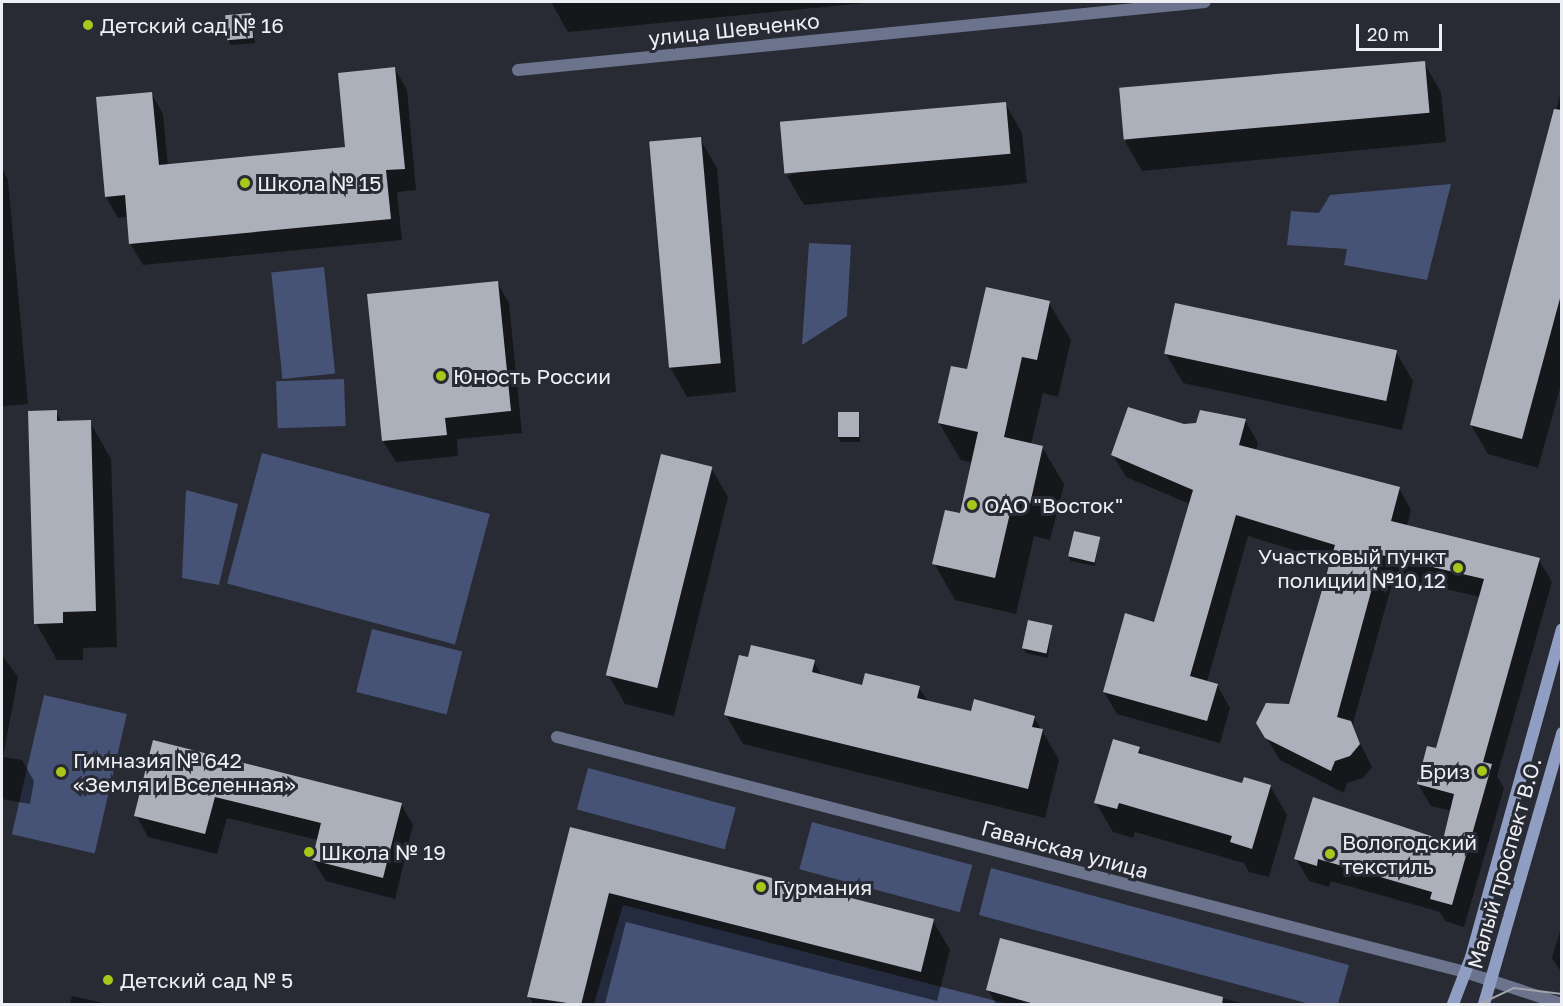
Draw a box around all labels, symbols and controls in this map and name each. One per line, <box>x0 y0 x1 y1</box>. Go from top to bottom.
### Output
street label: улица Шевченко <box>647 7 821 51</box>
place label: Детский сад № 16 <box>100 12 284 38</box>
scale bar <box>1359 12 1444 50</box>
marker: Детский сад № 16 <box>81 18 95 32</box>
text: 20 m <box>1367 23 1409 45</box>
place label: Школа № 15 <box>257 170 381 196</box>
marker: Школа № 15 <box>238 176 252 190</box>
place label: Юность России <box>453 363 611 389</box>
marker: Юность России <box>434 369 448 383</box>
place label: ОАО "Восток" <box>984 492 1123 518</box>
marker: ОАО "Восток" <box>965 498 979 512</box>
place label: Участковый пункт полиции №10,12 <box>1258 543 1446 593</box>
marker: Участковый пункт полиции №10,12 <box>1451 561 1465 575</box>
place label: Гимназия № 642 «Земля и Вселенная» <box>73 747 296 797</box>
street label: Малый проспект В.О. <box>1462 754 1546 972</box>
place label: Бриз <box>1419 758 1470 784</box>
marker: Бриз <box>1475 764 1489 778</box>
marker: Гимназия № 642 «Земля и Вселенная» <box>54 765 68 779</box>
street label: Гаванская улица <box>979 815 1151 883</box>
place label: Вологодский текстиль <box>1342 829 1477 879</box>
place label: Школа № 19 <box>321 839 446 865</box>
marker: Школа № 19 <box>302 845 316 859</box>
marker: Вологодский текстиль <box>1323 847 1337 861</box>
place label: Гурмания <box>773 874 872 900</box>
marker: Гурмания <box>754 880 768 894</box>
place label: Детский сад № 5 <box>120 967 293 993</box>
marker: Детский сад № 5 <box>101 973 115 987</box>

